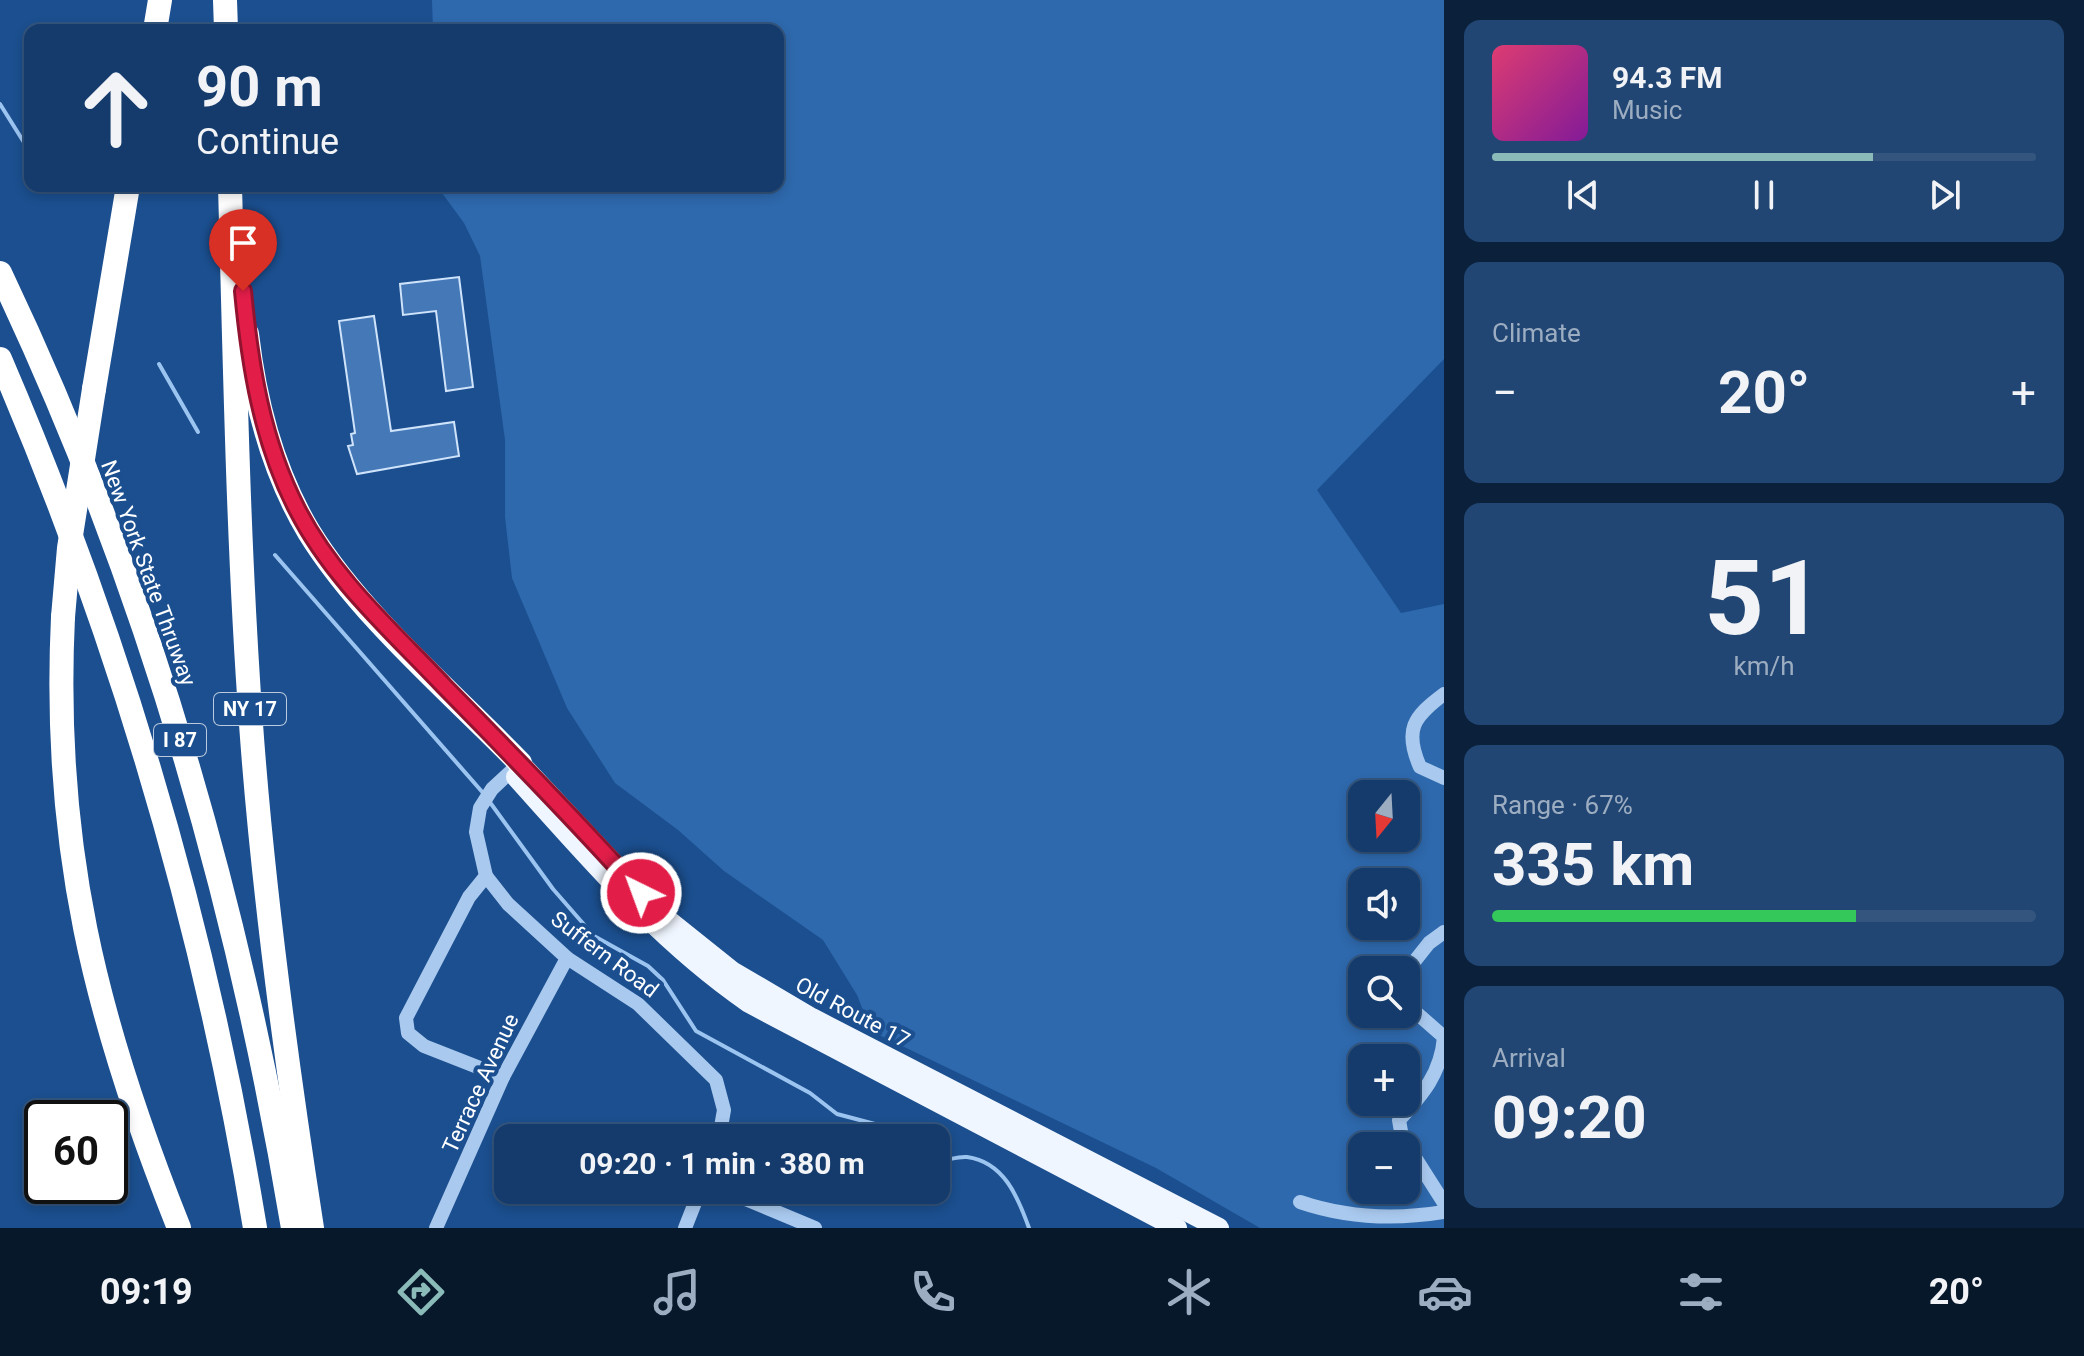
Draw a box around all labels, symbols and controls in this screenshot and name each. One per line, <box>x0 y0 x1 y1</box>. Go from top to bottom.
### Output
text: 90 m <box>196 54 323 120</box>
icon: ahead <box>64 56 168 160</box>
text: 94.3 FM <box>1612 60 1723 95</box>
text: Music <box>1612 95 1682 125</box>
text: Continue <box>196 121 339 163</box>
icon: previous <box>1561 173 1605 217</box>
icon: pause <box>1742 173 1786 217</box>
icon: next <box>1923 173 1967 217</box>
pin <box>209 209 277 291</box>
icon: arrive <box>221 221 265 265</box>
text: Climate <box>1492 318 1581 348</box>
text: 20° <box>1718 357 1810 428</box>
text: − <box>1492 367 1517 419</box>
text: + <box>2011 367 2036 419</box>
street label: New York State Thruway <box>96 457 201 690</box>
text: 51 <box>1704 538 1824 659</box>
text: km/h <box>1733 651 1795 681</box>
road number: NY 17 <box>214 693 286 725</box>
road number: I 87 <box>154 724 206 756</box>
north arrow <box>1348 780 1420 852</box>
map controls <box>1348 780 1420 1204</box>
text: Range · 67% <box>1492 790 1633 820</box>
text: 335 km <box>1492 829 1694 900</box>
position arrow <box>599 851 683 935</box>
button: sound <box>1348 868 1420 940</box>
street label: Suffern Road <box>546 906 663 1003</box>
button: search <box>1348 956 1420 1028</box>
street label: Old Route 17 <box>791 972 914 1053</box>
street label: Terrace Avenue <box>437 1010 524 1157</box>
text: Arrival <box>1492 1043 1566 1073</box>
button: + <box>1348 1044 1420 1116</box>
text: 09:20 <box>1492 1082 1647 1153</box>
speed limit sign: 60 <box>24 1100 128 1204</box>
button: − <box>1348 1132 1420 1204</box>
text: 09:20 · 1 min · 380 m <box>579 1146 865 1181</box>
icon: directions <box>393 1264 449 1320</box>
icon: music <box>649 1264 705 1320</box>
icon: phone <box>905 1264 961 1320</box>
icon: climate <box>1161 1264 1217 1320</box>
icon: car <box>1417 1264 1473 1320</box>
icon: filters <box>1673 1264 1729 1320</box>
text: 09:19 <box>100 1271 193 1313</box>
text: 20° <box>1929 1271 1984 1313</box>

